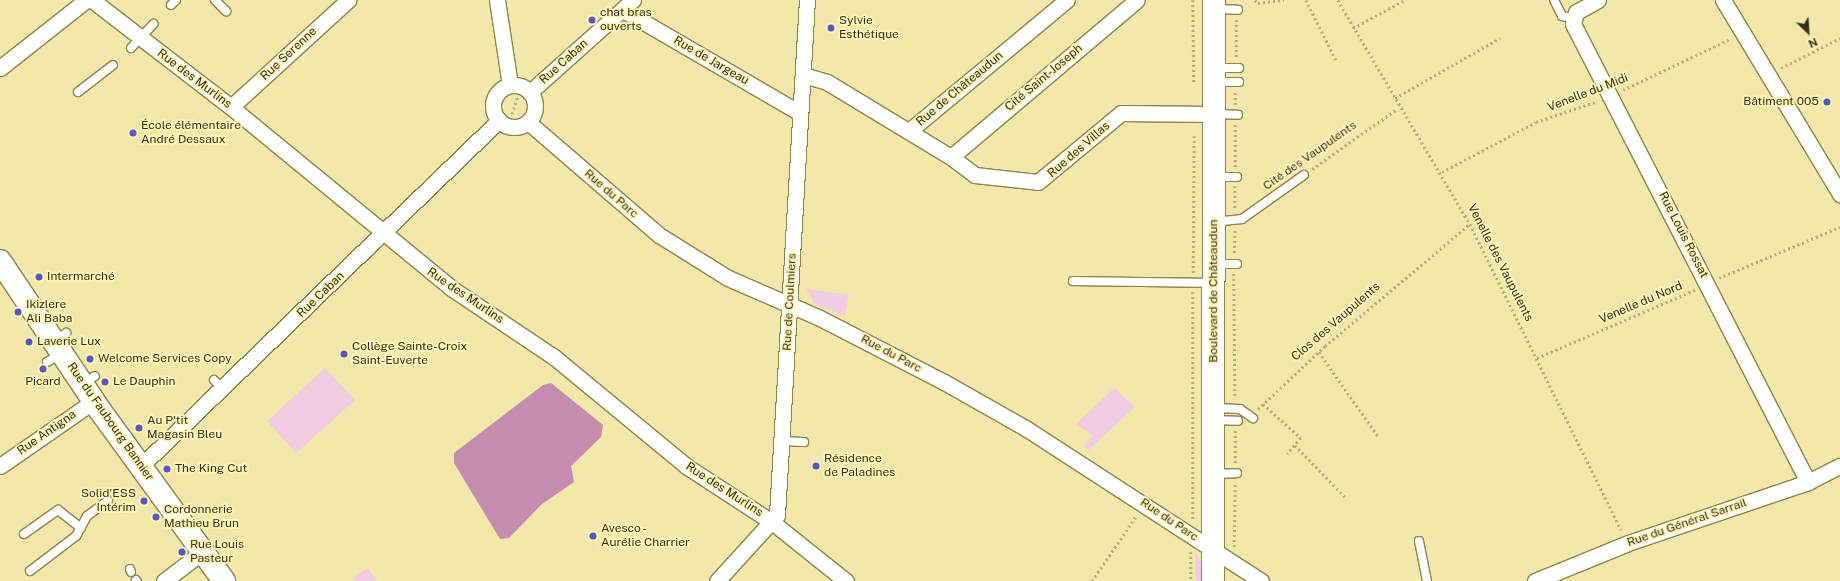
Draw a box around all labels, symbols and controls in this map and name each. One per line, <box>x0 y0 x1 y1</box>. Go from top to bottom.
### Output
place label: chat bras ouverts <box>600 6 652 34</box>
north arrow <box>1788 12 1828 52</box>
place label: Sylvie Esthétique <box>839 14 899 42</box>
marker: chat bras ouverts <box>587 15 597 25</box>
marker: Sylvie Esthétique <box>826 23 836 33</box>
street label: Rue Serenne <box>258 24 320 84</box>
street label: Rue de Jargeau <box>671 34 751 88</box>
text: N <box>1807 36 1820 50</box>
street label: Rue Caban <box>537 37 591 87</box>
street label: Cité Saint-Joseph <box>1002 41 1086 115</box>
street label: Rue des Murlins <box>154 46 234 112</box>
street label: Rue de Châteaudun <box>914 48 1006 130</box>
street label: Venelle du Midi <box>1546 71 1630 115</box>
place label: Bâtiment 005 <box>1743 95 1819 109</box>
marker: Bâtiment 005 <box>1822 97 1832 107</box>
street label: Cité des Vaupulents <box>1260 118 1360 194</box>
place label: École élémentaire André Dessaux <box>141 119 241 147</box>
street label: Rue des Villas <box>1045 119 1113 181</box>
marker: École élémentaire André Dessaux <box>128 128 138 138</box>
street label: Rue du Parc <box>581 167 641 221</box>
street label: Rue Louis Rossat <box>1655 189 1711 281</box>
street label: Venelle des Vaupulents <box>1464 202 1536 324</box>
street label: Boulevard de Châteaudun <box>1207 219 1221 363</box>
street label: Rue de Coulmiers <box>780 253 800 351</box>
street label: Rue des Murlins <box>424 265 506 327</box>
street label: Rue Caban <box>294 269 348 321</box>
place label: Intermarché <box>47 270 115 284</box>
marker: Intermarché <box>34 272 44 282</box>
street label: Clos des Vaupulents <box>1289 279 1383 365</box>
street label: Venelle du Nord <box>1597 279 1685 327</box>
place label: Ikizlere Ali Baba <box>26 298 72 326</box>
marker: Ikizlere Ali Baba <box>13 307 23 317</box>
street label: Rue du Parc <box>858 332 924 376</box>
place label: Laverie Lux <box>37 335 101 349</box>
marker: Laverie Lux <box>24 337 34 347</box>
place label: Collège Sainte-Croix Saint-Euverte <box>352 340 467 368</box>
marker: Collège Sainte-Croix Saint-Euverte <box>339 349 349 359</box>
place label: Welcome Services Copy <box>98 352 232 366</box>
marker: Welcome Services Copy <box>85 354 95 364</box>
street label: Rue du Faubourg Bannier <box>64 360 156 484</box>
marker: Picard <box>38 364 48 374</box>
place label: Picard <box>25 375 61 389</box>
place label: Le Dauphin <box>113 375 175 389</box>
marker: Le Dauphin <box>100 377 110 387</box>
street label: Rue Antigna <box>15 407 79 459</box>
place label: Au P'tit Magasin Bleu <box>147 414 222 442</box>
marker: Au P'tit Magasin Bleu <box>134 423 144 433</box>
place label: Résidence de Paladines <box>824 452 895 480</box>
street label: Rue des Murlins <box>683 460 765 520</box>
marker: Résidence de Paladines <box>811 461 821 471</box>
place label: The King Cut <box>175 462 247 476</box>
marker: The King Cut <box>162 464 172 474</box>
place label: Solid'ESS Intérim <box>81 487 136 515</box>
street label: Rue du Parc <box>1137 495 1201 545</box>
marker: Solid'ESS Intérim <box>139 496 149 506</box>
street label: Rue du Général Sarrail <box>1625 496 1749 550</box>
place label: Cordonnerie Mathieu Brun <box>164 503 239 531</box>
marker: Cordonnerie Mathieu Brun <box>151 512 161 522</box>
place label: Avesco - Aurélie Charrier <box>601 522 690 550</box>
marker: Avesco - Aurélie Charrier <box>588 531 598 541</box>
place label: Rue Louis Pasteur <box>190 538 244 566</box>
marker: Rue Louis Pasteur <box>177 547 187 557</box>

